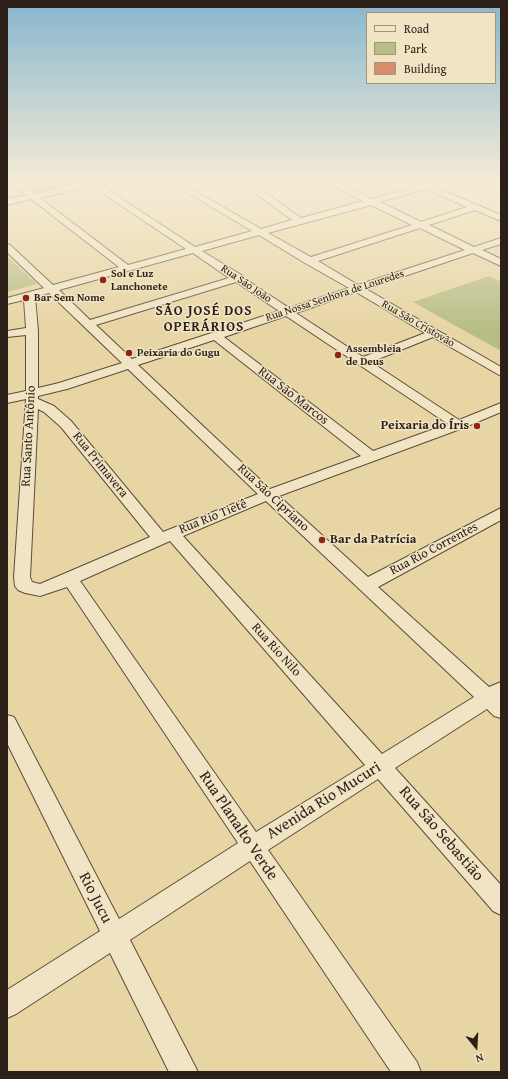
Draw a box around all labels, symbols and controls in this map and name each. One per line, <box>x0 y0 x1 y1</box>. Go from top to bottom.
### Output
legend <box>366 12 496 84</box>
text: Road <box>404 20 429 37</box>
text: Park <box>404 40 427 57</box>
text: Building <box>404 60 447 77</box>
street label: Rua São João <box>218 262 274 306</box>
place label: Sol e Luz Lanchonete <box>111 267 168 293</box>
street label: Rua Nossa Senhora de Louredes <box>264 267 406 325</box>
marker: Sol e Luz Lanchonete <box>98 275 108 285</box>
place label: Bar Sem Nome <box>34 291 105 305</box>
marker: Bar Sem Nome <box>21 293 31 303</box>
street label: Rua São Cristovão <box>379 298 457 350</box>
district label: SÃO JOSÉ DOS OPERÁRIOS <box>155 303 253 336</box>
place label: Assembleia de Deus <box>346 342 401 368</box>
place label: Peixaria do Gugu <box>137 346 220 360</box>
marker: Peixaria do Gugu <box>124 348 134 358</box>
marker: Assembleia de Deus <box>333 350 343 360</box>
street label: Rua São Marcos <box>255 364 331 428</box>
street label: Rua Santo Antônio <box>19 385 39 487</box>
place label: Peixaria do Íris <box>381 418 469 434</box>
marker: Peixaria do Íris <box>472 421 482 431</box>
street label: Rua Primavera <box>69 429 131 501</box>
street label: Rua São Cipriano <box>234 461 312 535</box>
street label: Rua Rio Tietê <box>177 496 249 538</box>
street label: Rua Rio Correntes <box>387 519 481 579</box>
place label: Bar da Patrícia <box>330 532 416 548</box>
marker: Bar da Patrícia <box>317 535 327 545</box>
street label: Rua Rio Nilo <box>248 620 304 680</box>
street label: Avenida Rio Mucuri <box>263 758 385 844</box>
street label: Rua Planalto Verde <box>194 768 282 884</box>
street label: Rua São Sebastião <box>395 783 487 885</box>
street label: Rio Jucu <box>74 869 116 927</box>
north arrow <box>456 1027 496 1067</box>
text: N <box>474 1050 486 1067</box>

